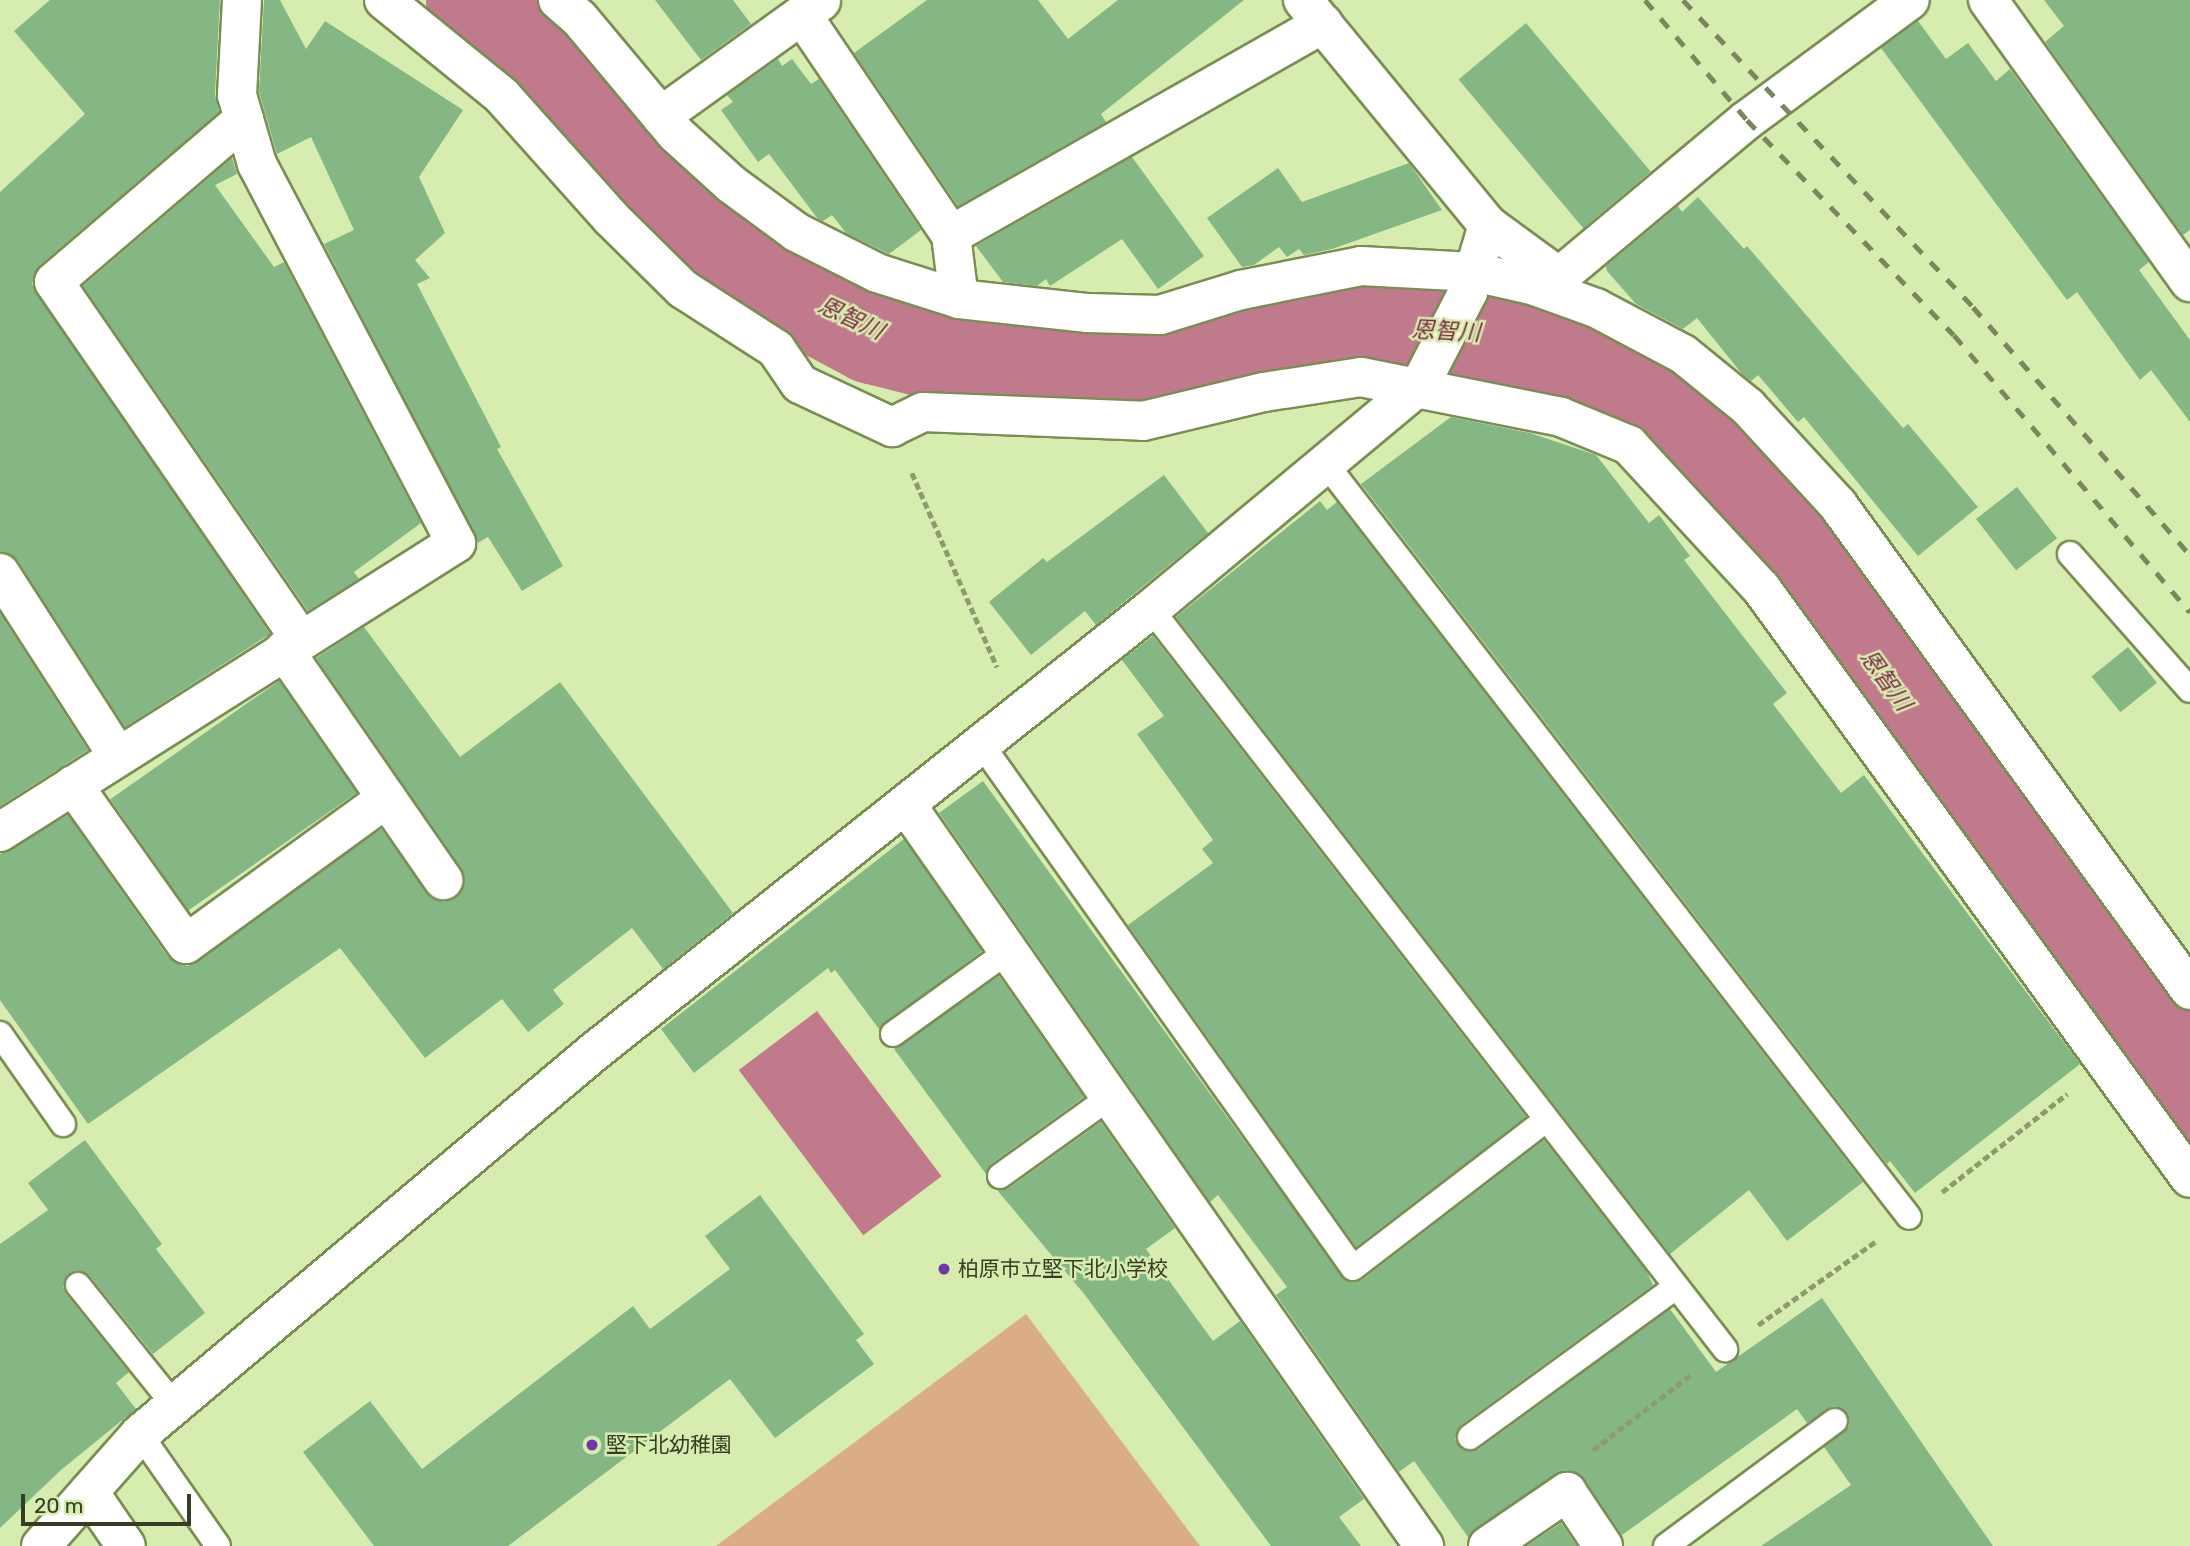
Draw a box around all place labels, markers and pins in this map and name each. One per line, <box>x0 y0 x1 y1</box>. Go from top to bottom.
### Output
place label: 柏原市立堅下北小学校 <box>958 1256 1168 1282</box>
marker: 柏原市立堅下北小学校 <box>936 1261 952 1277</box>
place label: 堅下北幼稚園 <box>606 1432 732 1458</box>
marker: 堅下北幼稚園 <box>584 1437 600 1453</box>

